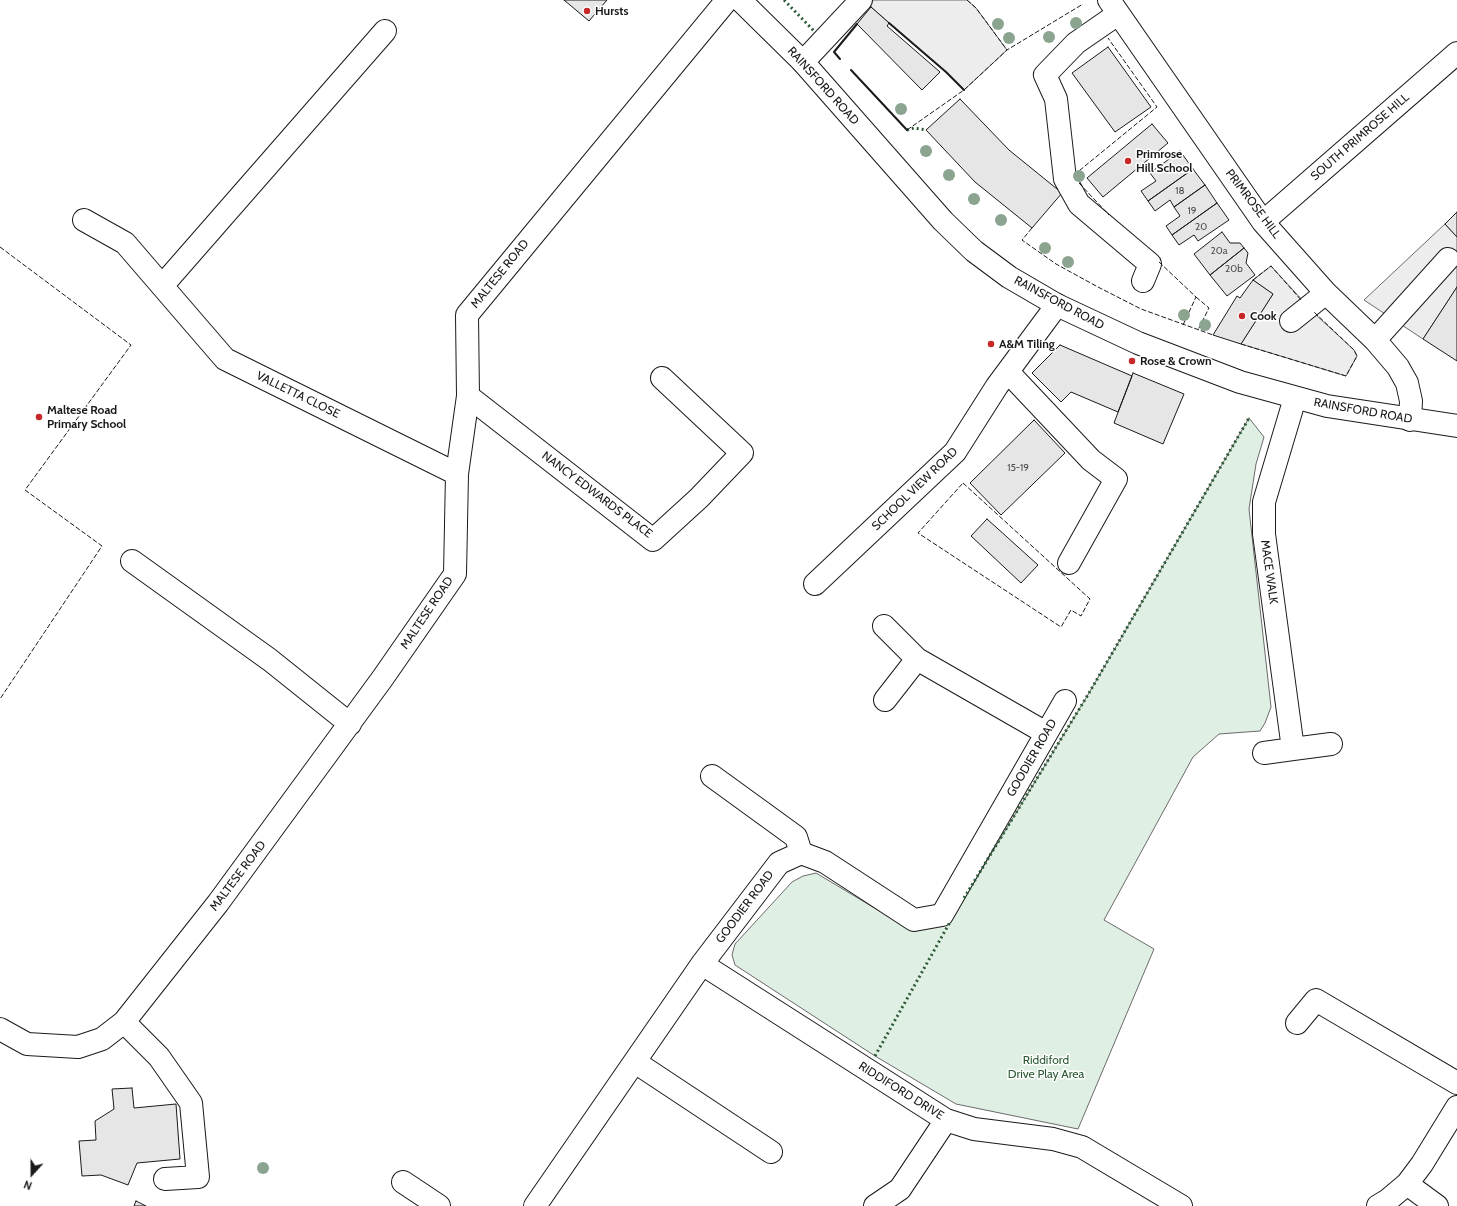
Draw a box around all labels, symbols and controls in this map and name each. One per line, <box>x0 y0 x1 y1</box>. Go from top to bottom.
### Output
place label: Hursts <box>595 4 628 18</box>
marker: Hursts <box>582 6 592 16</box>
street label: RAINSFORD ROAD <box>784 44 862 128</box>
street label: SOUTH PRIMROSE HILL <box>1308 90 1412 184</box>
place label: Primrose Hill School <box>1136 147 1192 175</box>
marker: Primrose Hill School <box>1123 156 1133 166</box>
street label: PRIMROSE HILL <box>1222 166 1284 242</box>
house number: 18 <box>1175 185 1185 197</box>
house number: 19 <box>1188 205 1196 217</box>
house number: 20 <box>1195 221 1207 233</box>
street label: MALTESE ROAD <box>468 237 532 311</box>
house number: 20a <box>1210 245 1228 257</box>
house number: 20b <box>1225 263 1243 275</box>
street label: RAINSFORD ROAD <box>1012 273 1106 333</box>
place label: Cook <box>1250 309 1277 323</box>
marker: Cook <box>1237 311 1247 321</box>
place label: A&M Tiling <box>999 337 1055 351</box>
marker: A&M Tiling <box>986 339 996 349</box>
place label: Rose & Crown <box>1140 354 1212 368</box>
marker: Rose & Crown <box>1127 356 1137 366</box>
street label: VALLETTA CLOSE <box>254 369 342 421</box>
street label: RAINSFORD ROAD <box>1313 395 1413 427</box>
place label: Maltese Road Primary School <box>47 403 126 431</box>
marker: Maltese Road Primary School <box>34 412 44 422</box>
street label: SCHOOL VIEW ROAD <box>869 444 961 534</box>
street label: NANCY EDWARDS PLACE <box>539 449 655 541</box>
house number: 15-19 <box>1007 462 1029 474</box>
street label: MACE WALK <box>1257 539 1281 605</box>
street label: MALTESE ROAD <box>397 574 457 652</box>
street label: GOODIER ROAD <box>1004 717 1060 799</box>
street label: MALTESE ROAD <box>207 838 269 914</box>
street label: GOODIER ROAD <box>713 868 777 946</box>
park label: Riddiford Drive Play Area <box>1008 1053 1084 1081</box>
street label: RIDDIFORD DRIVE <box>856 1059 946 1123</box>
north arrow <box>12 1154 52 1194</box>
text: N <box>22 1177 34 1193</box>

